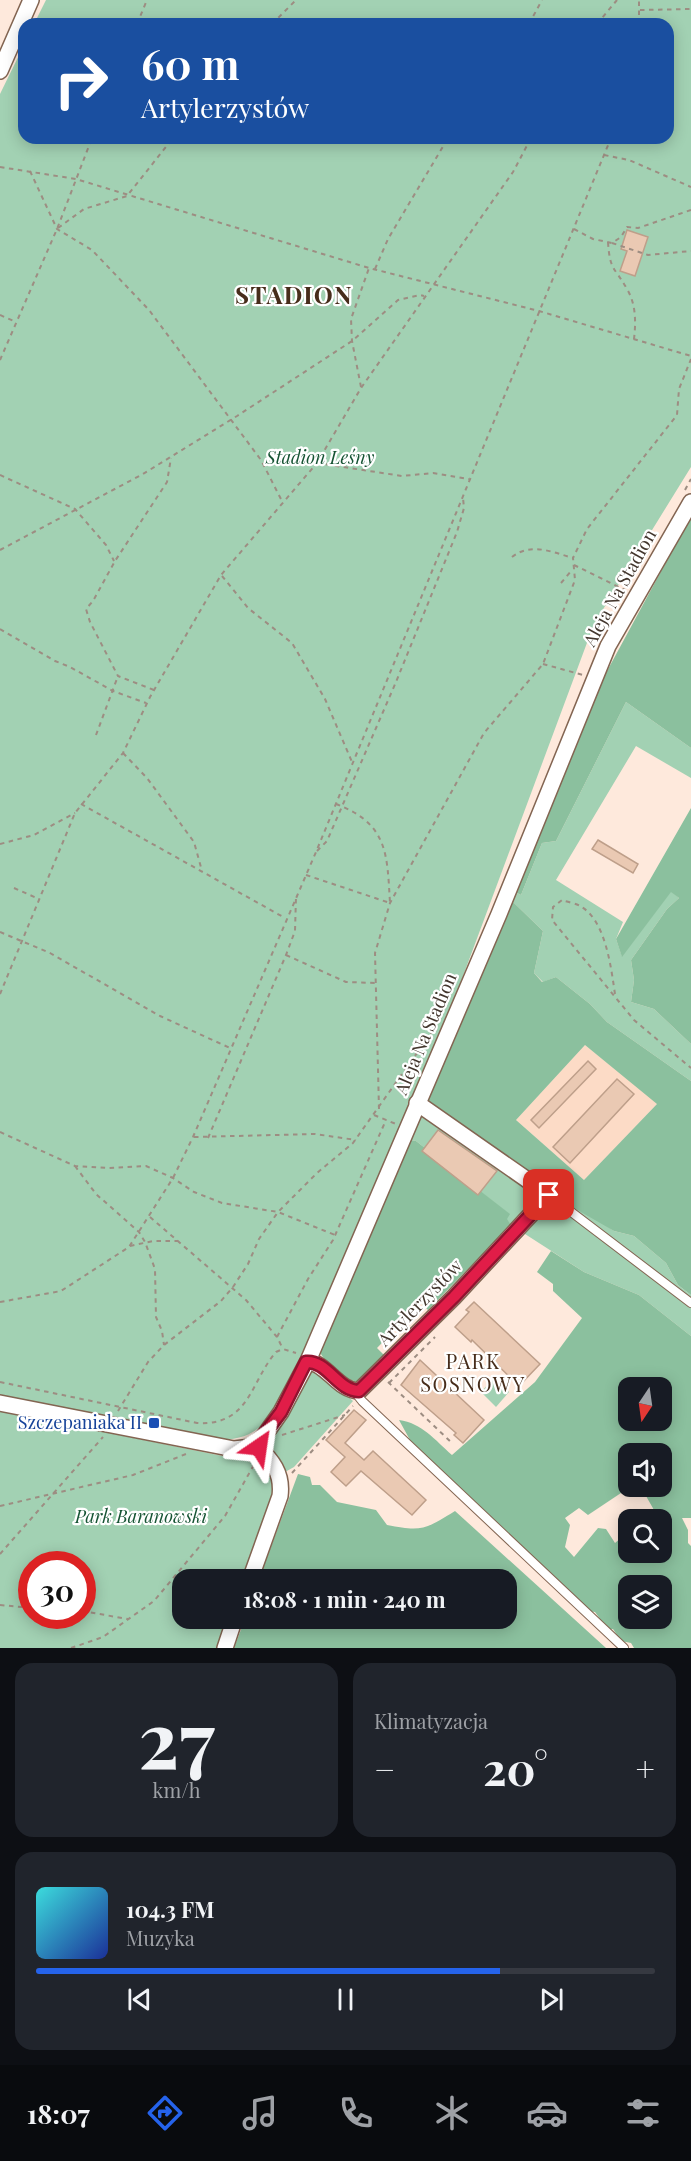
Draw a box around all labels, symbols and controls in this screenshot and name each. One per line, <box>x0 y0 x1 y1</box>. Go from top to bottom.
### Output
text: 60 m <box>141 35 239 91</box>
icon: right <box>42 42 120 120</box>
text: Artylerzystów <box>141 89 309 125</box>
district label: STADION <box>235 278 353 310</box>
park label: Stadion Leśny <box>265 445 375 469</box>
street label: Aleja Na Stadion <box>577 524 661 651</box>
street label: Aleja Na Stadion <box>388 969 462 1099</box>
pin <box>523 1169 574 1220</box>
icon: arrive <box>532 1178 565 1211</box>
street label: Artylerzystów <box>371 1254 467 1352</box>
district label: PARK SOSNOWY <box>420 1347 526 1397</box>
north arrow <box>618 1377 672 1431</box>
map controls <box>618 1377 672 1629</box>
place label: Szczepaniaka II <box>18 1410 142 1434</box>
position arrow <box>227 1415 291 1479</box>
marker: Szczepaniaka II <box>147 1416 161 1430</box>
button: sound <box>618 1443 672 1497</box>
park label: Park Baranowski <box>74 1504 208 1528</box>
button: search <box>618 1509 672 1563</box>
speed limit sign: 30 <box>18 1551 96 1629</box>
button: layers <box>618 1575 672 1629</box>
text: 18:08 · 1 min · 240 m <box>243 1584 446 1614</box>
text: 27 <box>138 1685 215 1789</box>
text: Klimatyzacja <box>374 1707 488 1734</box>
text: 20° <box>483 1737 548 1797</box>
text: − <box>374 1746 395 1790</box>
text: + <box>636 1746 655 1790</box>
text: km/h <box>153 1776 200 1803</box>
text: 104.3 FM <box>126 1894 214 1924</box>
text: Muzyka <box>126 1924 195 1951</box>
icon: previous <box>123 1983 156 2016</box>
icon: pause <box>329 1983 362 2016</box>
icon: next <box>535 1983 568 2016</box>
icon: directions <box>144 2092 186 2134</box>
icon: music <box>239 2092 281 2134</box>
icon: phone <box>335 2092 377 2134</box>
icon: climate <box>431 2092 473 2134</box>
icon: car <box>526 2092 568 2134</box>
icon: filters <box>622 2092 664 2134</box>
text: 18:07 <box>27 2095 90 2131</box>

